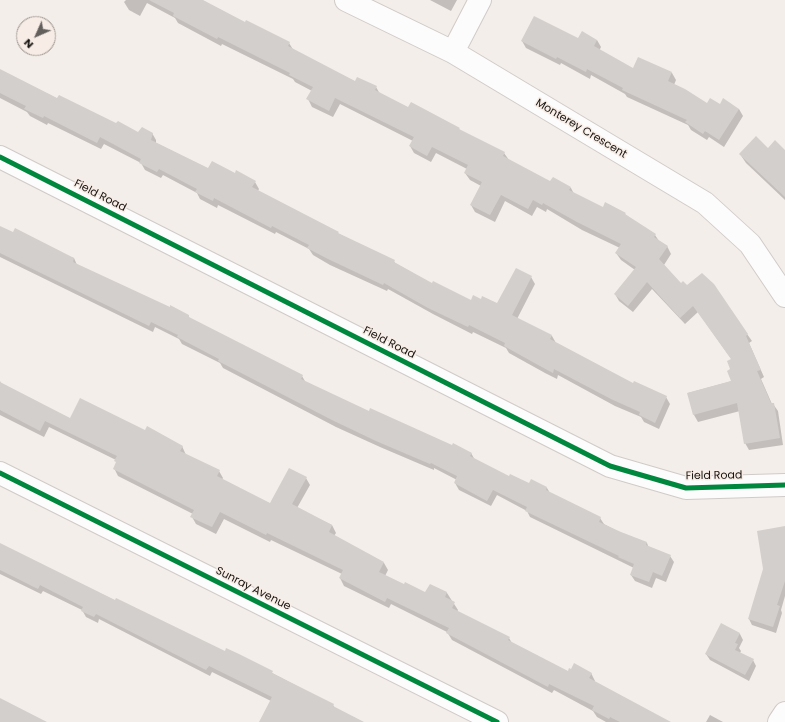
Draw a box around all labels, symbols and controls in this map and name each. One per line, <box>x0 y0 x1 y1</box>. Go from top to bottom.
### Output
north arrow <box>16 16 56 56</box>
text: N <box>20 35 37 52</box>
street label: Monterey Crescent <box>533 97 629 161</box>
street label: Field Road <box>72 177 128 215</box>
street label: Field Road <box>361 324 417 362</box>
street label: Field Road <box>686 469 742 483</box>
street label: Sunray Avenue <box>213 564 293 614</box>

